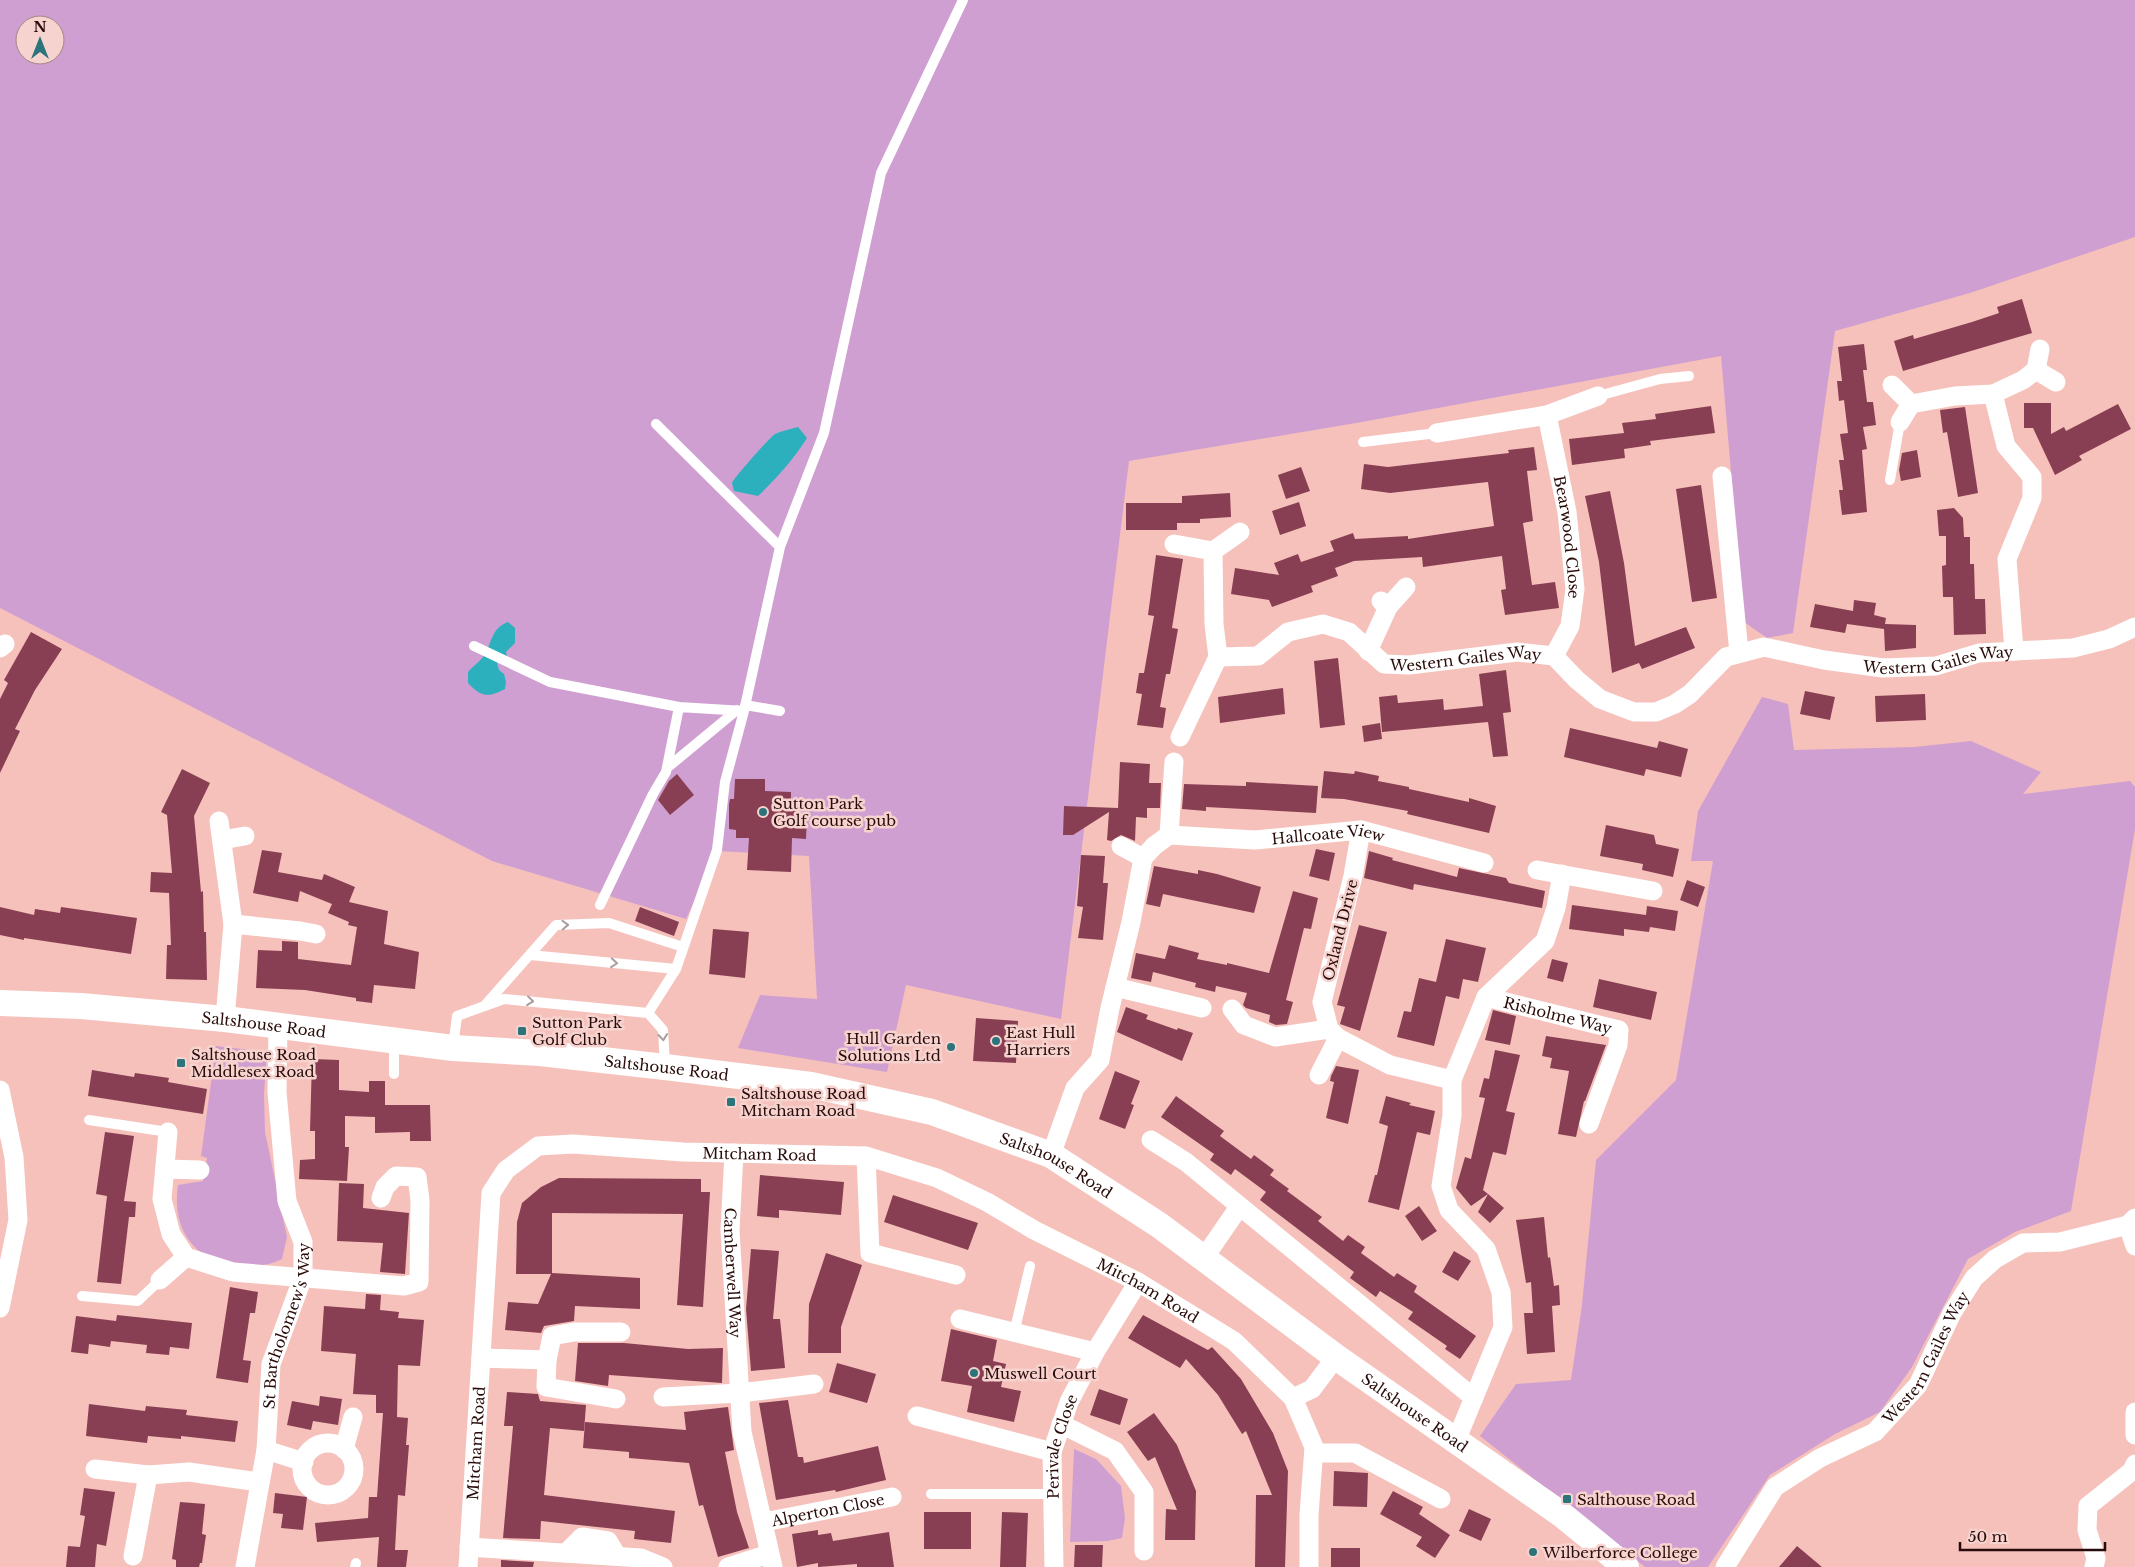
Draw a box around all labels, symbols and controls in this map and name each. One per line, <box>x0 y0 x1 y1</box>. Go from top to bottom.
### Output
north arrow <box>15 15 65 65</box>
text: N <box>33 18 47 36</box>
street label: Bearwood Close <box>1550 474 1585 600</box>
street label: Western Gailes Way <box>1388 642 1543 675</box>
street label: Western Gailes Way <box>1861 642 2014 678</box>
place label: Sutton Park Golf course pub <box>773 794 896 830</box>
marker: Sutton Park Golf course pub <box>757 806 769 818</box>
street label: Hallcoate View <box>1271 820 1387 848</box>
street label: Oxland Drive <box>1318 877 1362 983</box>
one-way arrow <box>562 920 570 930</box>
one-way arrow <box>610 957 618 968</box>
street label: Risholme Way <box>1502 992 1614 1038</box>
one-way arrow <box>527 995 535 1006</box>
street label: Saltshouse Road <box>201 1007 327 1041</box>
place label: Sutton Park Golf Club <box>532 1013 623 1049</box>
place label: East Hull Harriers <box>1006 1023 1075 1059</box>
marker: Sutton Park Golf Club <box>516 1025 528 1037</box>
place label: Hull Garden Solutions Ltd <box>838 1029 941 1065</box>
one-way arrow <box>657 1034 668 1042</box>
marker: East Hull Harriers <box>990 1035 1002 1047</box>
marker: Hull Garden Solutions Ltd <box>945 1041 957 1053</box>
place label: Saltshouse Road Middlesex Road <box>191 1045 316 1081</box>
street label: Saltshouse Road <box>603 1051 730 1084</box>
marker: Saltshouse Road Middlesex Road <box>175 1057 187 1069</box>
place label: Saltshouse Road Mitcham Road <box>741 1084 866 1120</box>
marker: Saltshouse Road Mitcham Road <box>725 1096 737 1108</box>
street label: Saltshouse Road <box>997 1128 1116 1202</box>
street label: Mitcham Road <box>702 1143 817 1164</box>
street label: Camberwell Way <box>720 1207 746 1339</box>
street label: St Bartholomew's Way <box>259 1242 313 1409</box>
street label: Mitcham Road <box>1094 1254 1202 1327</box>
street label: Western Gailes Way <box>1877 1287 1973 1428</box>
place label: Muswell Court <box>984 1364 1097 1383</box>
marker: Muswell Court <box>968 1367 980 1379</box>
street label: Saltshouse Road <box>1358 1369 1472 1456</box>
street label: Mitcham Road <box>463 1386 489 1501</box>
street label: Perivale Close <box>1042 1390 1081 1499</box>
street label: Alperton Close <box>769 1489 886 1530</box>
place label: Salthouse Road <box>1577 1490 1695 1509</box>
marker: Salthouse Road <box>1561 1493 1573 1505</box>
scale bar <box>1960 1520 2105 1552</box>
text: 50 m <box>1968 1527 2008 1546</box>
place label: Wilberforce College <box>1542 1543 1698 1562</box>
marker: Wilberforce College <box>1527 1546 1539 1558</box>

